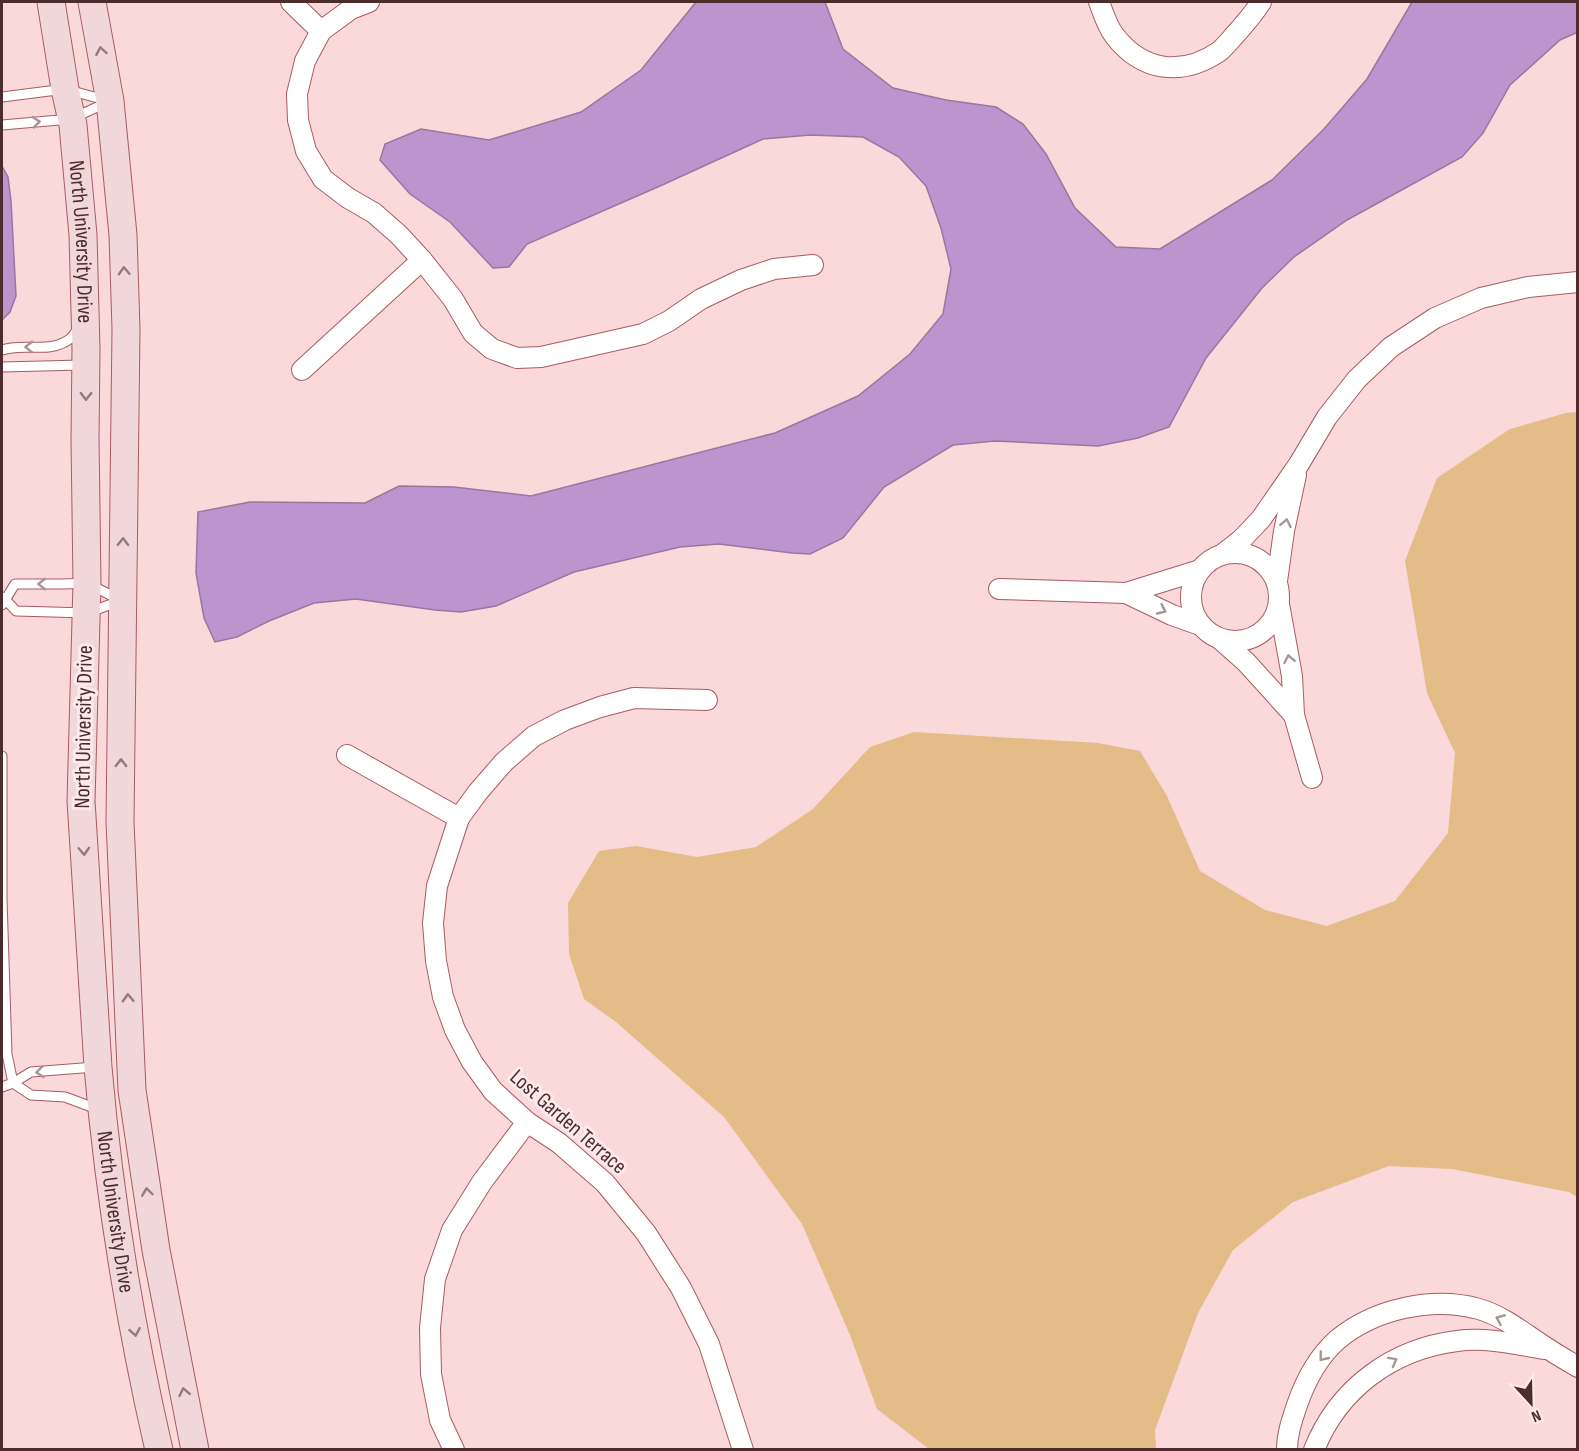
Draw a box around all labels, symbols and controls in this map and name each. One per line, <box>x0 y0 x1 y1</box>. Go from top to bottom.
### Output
one-way arrow <box>95 47 108 57</box>
one-way arrow <box>32 116 41 129</box>
street label: North University Drive <box>63 159 99 324</box>
one-way arrow <box>118 266 130 275</box>
one-way arrow <box>25 341 34 354</box>
one-way arrow <box>80 391 92 400</box>
one-way arrow <box>1278 518 1291 528</box>
one-way arrow <box>116 537 129 546</box>
one-way arrow <box>37 578 46 590</box>
one-way arrow <box>1156 603 1167 615</box>
street label: North University Drive <box>69 645 99 809</box>
one-way arrow <box>1283 655 1296 665</box>
one-way arrow <box>115 759 127 768</box>
one-way arrow <box>77 847 90 856</box>
one-way arrow <box>122 994 134 1003</box>
street label: Lost Garden Terrace <box>504 1064 632 1180</box>
one-way arrow <box>35 1065 44 1078</box>
street label: North University Drive <box>91 1129 141 1295</box>
one-way arrow <box>142 1188 154 1197</box>
one-way arrow <box>1495 1314 1506 1326</box>
one-way arrow <box>128 1326 141 1336</box>
one-way arrow <box>1320 1350 1331 1361</box>
one-way arrow <box>1387 1357 1397 1368</box>
north arrow <box>1501 1373 1561 1433</box>
one-way arrow <box>178 1387 191 1397</box>
text: N <box>1529 1405 1544 1426</box>

